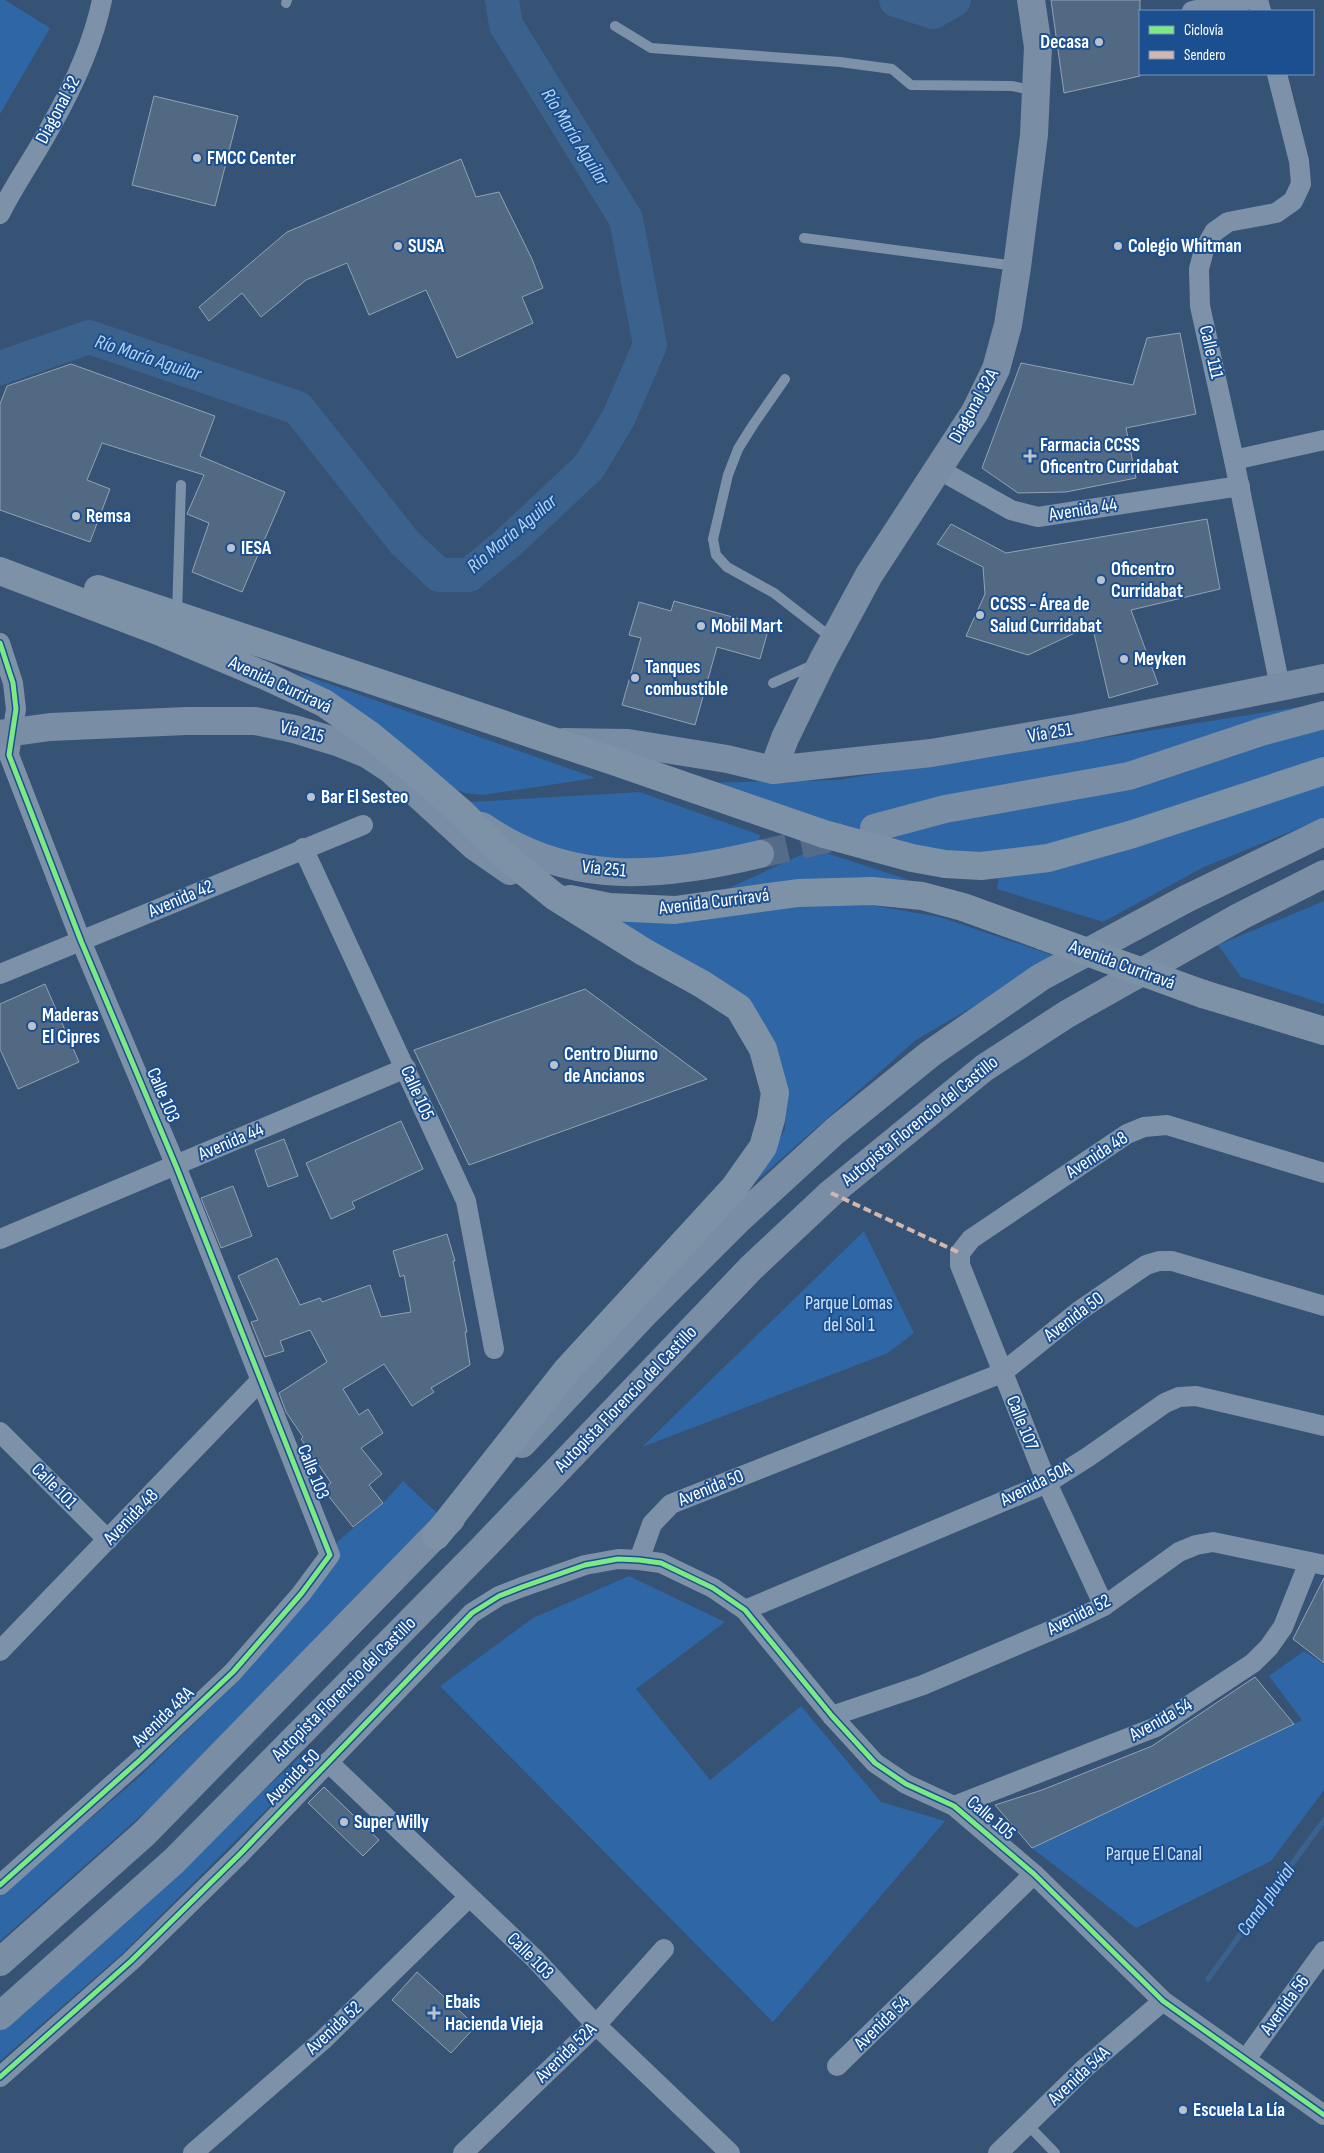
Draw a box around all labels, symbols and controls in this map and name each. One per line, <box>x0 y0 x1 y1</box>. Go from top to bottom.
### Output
legend <box>1139 10 1314 75</box>
text: Ciclovía <box>1184 21 1224 40</box>
place label: Decasa <box>1040 31 1089 54</box>
marker: Decasa <box>1093 36 1105 48</box>
text: Sendero <box>1184 46 1225 65</box>
street label: Diagonal 32 <box>31 72 85 148</box>
water label: Río María Aguilar <box>536 84 615 191</box>
place label: FMCC Center <box>207 147 296 170</box>
marker: FMCC Center <box>191 152 203 164</box>
place label: SUSA <box>408 235 445 258</box>
place label: Colegio Whitman <box>1128 235 1242 258</box>
marker: SUSA <box>392 240 404 252</box>
marker: Colegio Whitman <box>1112 240 1124 252</box>
street label: Calle 111 <box>1194 323 1228 381</box>
water label: Río María Aguilar <box>92 330 205 387</box>
street label: Diagonal 32A <box>944 364 1004 447</box>
place label: Farmacia CCSS Oficentro Curridabat <box>1040 434 1178 479</box>
marker: Farmacia CCSS Oficentro Curridabat <box>1024 450 1036 462</box>
water label: Río María Aguilar <box>462 489 563 579</box>
street label: Avenida 44 <box>1046 493 1119 527</box>
place label: Remsa <box>86 505 131 528</box>
marker: Remsa <box>70 510 82 522</box>
place label: IESA <box>241 537 272 560</box>
marker: IESA <box>225 542 237 554</box>
place label: Oficentro Curridabat <box>1111 558 1183 603</box>
marker: Oficentro Curridabat <box>1095 574 1107 586</box>
place label: CCSS - Área de Salud Curridabat <box>990 593 1102 638</box>
marker: CCSS - Área de Salud Curridabat <box>974 609 986 621</box>
place label: Mobil Mart <box>711 615 782 638</box>
marker: Mobil Mart <box>695 620 707 632</box>
place label: Meyken <box>1134 648 1186 671</box>
street label: Avenida Curriravá <box>224 651 335 719</box>
marker: Meyken <box>1118 653 1130 665</box>
place label: Tanques combustible <box>645 656 728 701</box>
marker: Tanques combustible <box>629 672 641 684</box>
street label: Vía 215 <box>278 715 326 749</box>
street label: Vía 251 <box>1026 718 1074 748</box>
place label: Bar El Sesteo <box>321 786 408 809</box>
marker: Bar El Sesteo <box>305 791 317 803</box>
street label: Vía 251 <box>581 855 628 883</box>
street label: Avenida 42 <box>144 875 217 923</box>
street label: Avenida Curriravá <box>657 884 770 920</box>
street label: Avenida Curriravá <box>1065 935 1178 995</box>
place label: Maderas El Cipres <box>42 1004 100 1049</box>
marker: Maderas El Cipres <box>26 1020 38 1032</box>
place label: Centro Diurno de Ancianos <box>564 1043 658 1088</box>
street label: Autopista Florencio del Castillo <box>836 1051 1003 1192</box>
marker: Centro Diurno de Ancianos <box>548 1059 560 1071</box>
street label: Calle 105 <box>395 1062 439 1124</box>
street label: Calle 103 <box>141 1064 185 1126</box>
street label: Avenida 44 <box>194 1118 267 1166</box>
street label: Avenida 48 <box>1061 1127 1132 1184</box>
street label: Avenida 50 <box>1039 1287 1108 1347</box>
park label: Parque Lomas del Sol 1 <box>805 1292 893 1337</box>
street label: Autopista Florencio del Castillo <box>549 1321 702 1478</box>
street label: Calle 107 <box>1001 1392 1043 1454</box>
street label: Calle 103 <box>292 1441 334 1503</box>
street label: Avenida 50A <box>996 1456 1076 1512</box>
street label: Calle 101 <box>26 1458 82 1514</box>
street label: Avenida 50 <box>674 1464 747 1512</box>
street label: Avenida 48 <box>98 1484 163 1551</box>
street label: Avenida 52 <box>1043 1589 1115 1641</box>
street label: Autopista Florencio del Castillo <box>266 1612 421 1767</box>
street label: Avenida 48A <box>127 1681 199 1753</box>
street label: Avenida 54 <box>1125 1693 1196 1747</box>
street label: Avenida 50 <box>260 1744 325 1810</box>
street label: Calle 105 <box>962 1791 1020 1845</box>
place label: Super Willy <box>354 1811 429 1834</box>
marker: Super Willy <box>338 1816 350 1828</box>
park label: Parque El Canal <box>1106 1843 1202 1866</box>
water label: Canal pluvial <box>1232 1858 1301 1941</box>
street label: Calle 103 <box>502 1928 558 1984</box>
street label: Avenida 56 <box>1255 1970 1314 2040</box>
place label: Ebais Hacienda Vieja <box>445 1991 543 2036</box>
street label: Avenida 54 <box>849 1991 915 2056</box>
street label: Avenida 52 <box>301 1996 367 2060</box>
marker: Ebais Hacienda Vieja <box>427 2006 441 2020</box>
street label: Avenida 52A <box>530 2018 602 2088</box>
street label: Avenida 54A <box>1042 2041 1115 2111</box>
place label: Escuela La Lía <box>1193 2099 1285 2122</box>
marker: Escuela La Lía <box>1177 2104 1189 2116</box>

